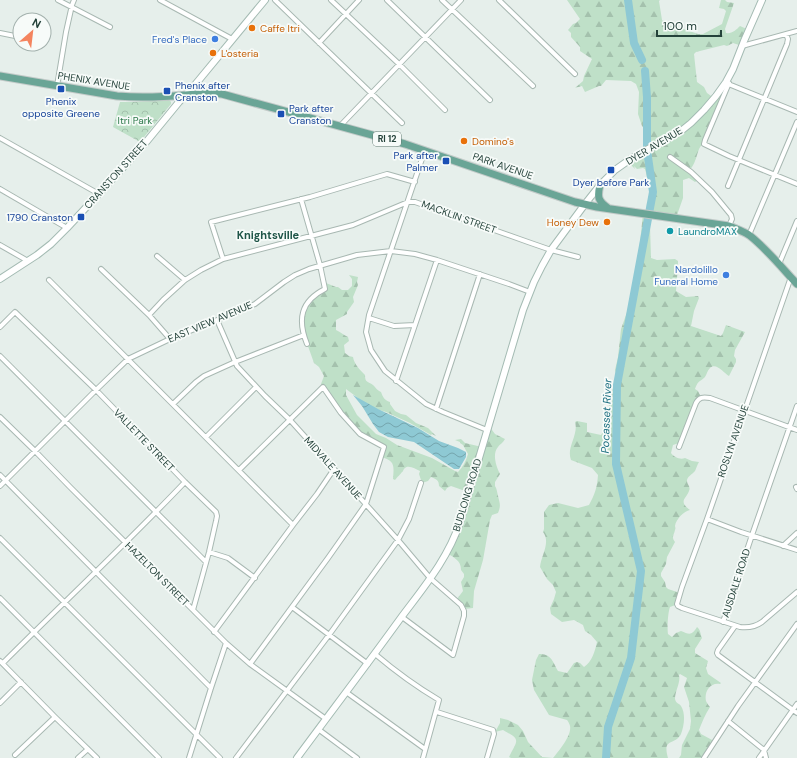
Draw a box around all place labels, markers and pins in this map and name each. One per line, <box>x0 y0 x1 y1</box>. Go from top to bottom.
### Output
place label: Caffe Itri <box>260 22 300 35</box>
marker: Caffe Itri <box>247 23 257 33</box>
place label: Fred's Place <box>152 33 207 46</box>
marker: Fred's Place <box>210 34 220 44</box>
place label: L'osteria <box>221 47 259 60</box>
marker: L'osteria <box>208 48 218 58</box>
place label: Phenix after Cranston <box>175 79 230 104</box>
marker: Phenix opposite Greene <box>56 84 66 94</box>
marker: Phenix after Cranston <box>162 86 172 96</box>
place label: Phenix opposite Greene <box>22 95 100 120</box>
place label: Park after Cranston <box>289 102 334 127</box>
marker: Park after Cranston <box>276 109 286 119</box>
place label: Domino's <box>472 135 514 148</box>
marker: Domino's <box>459 136 469 146</box>
place label: Park after Palmer <box>394 149 438 174</box>
marker: Park after Palmer <box>441 156 451 166</box>
marker: Dyer before Park <box>606 165 616 175</box>
place label: Dyer before Park <box>573 176 649 189</box>
place label: 1790 Cranston <box>7 211 73 224</box>
marker: 1790 Cranston <box>76 212 86 222</box>
place label: Honey Dew <box>547 216 599 229</box>
marker: Honey Dew <box>602 217 612 227</box>
place label: LaundroMAX <box>678 225 737 238</box>
marker: LaundroMAX <box>665 226 675 236</box>
place label: Nardolillo Funeral Home <box>654 263 718 288</box>
marker: Nardolillo Funeral Home <box>721 270 731 280</box>

